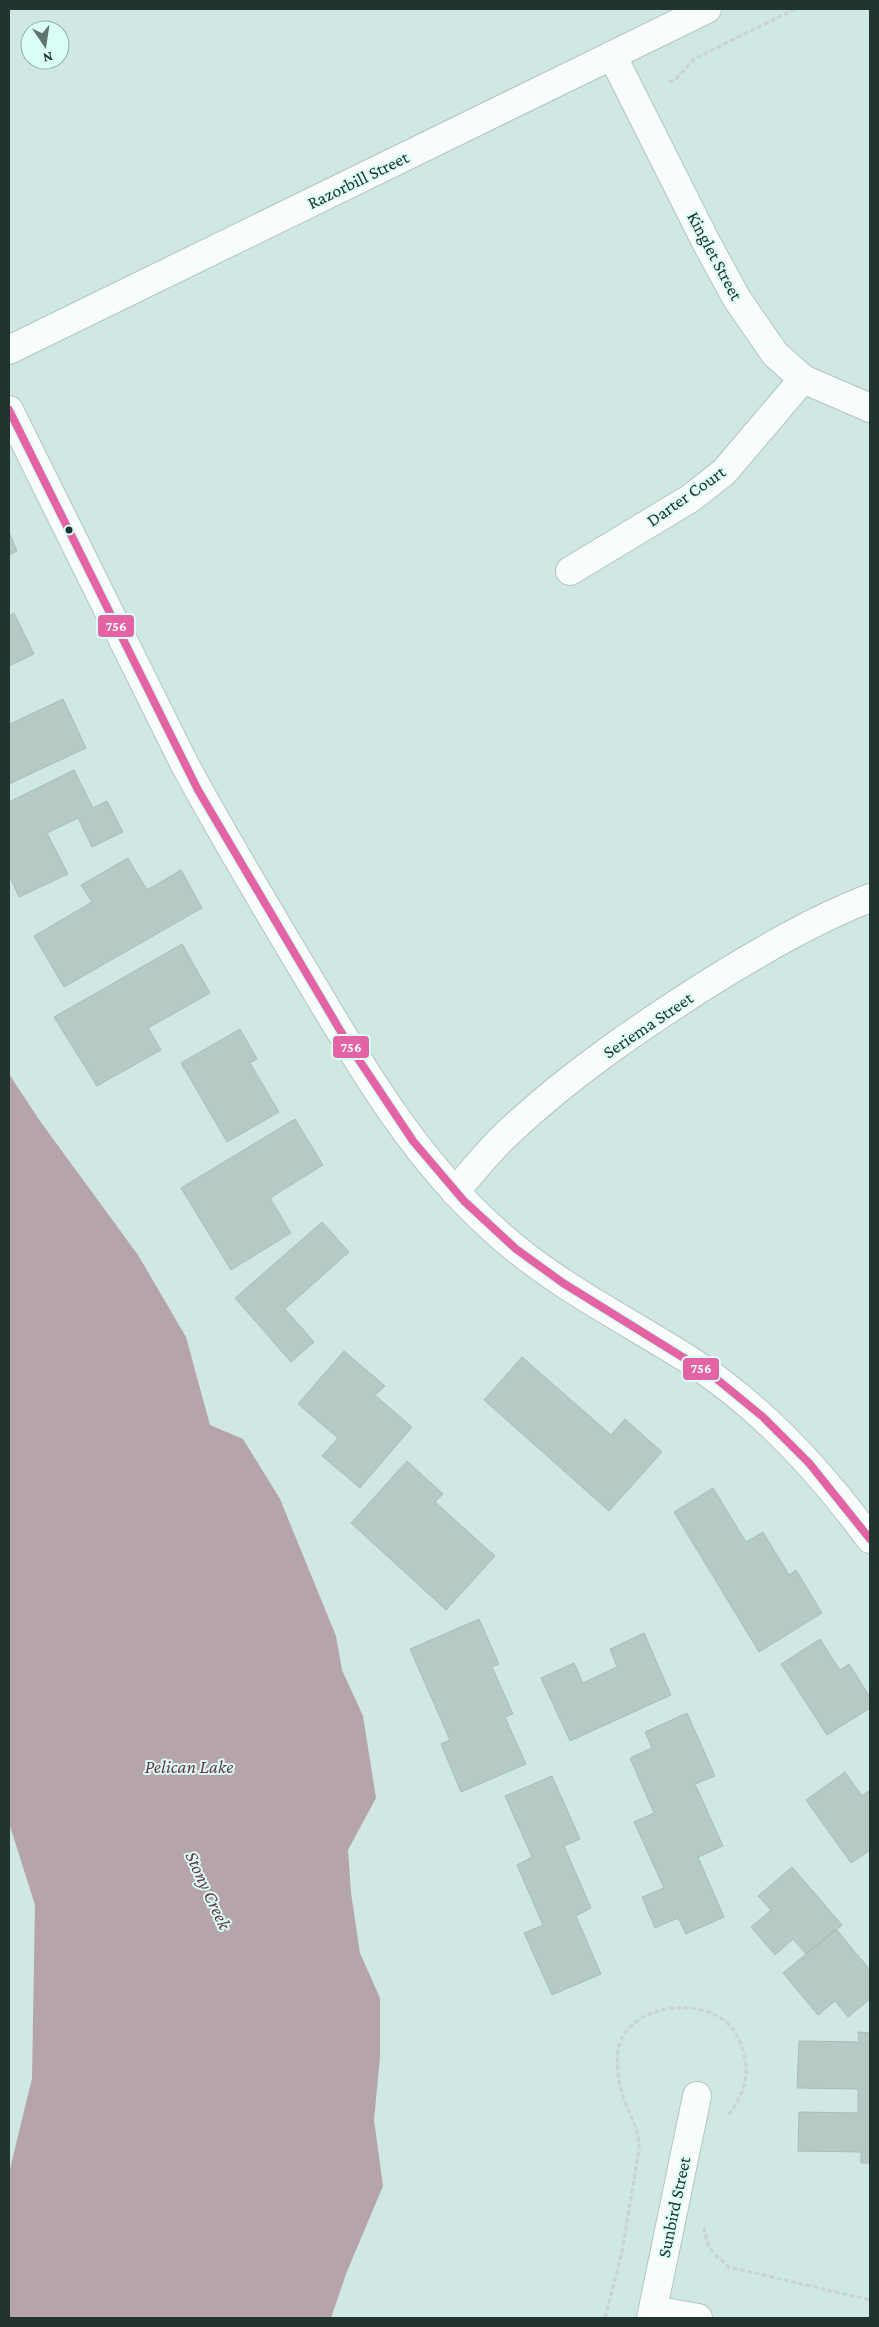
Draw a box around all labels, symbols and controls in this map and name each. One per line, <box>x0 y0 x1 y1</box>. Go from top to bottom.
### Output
north arrow <box>20 20 70 70</box>
text: N <box>41 49 54 67</box>
street label: Razorbill Street <box>304 146 413 213</box>
street label: Kinglet Street <box>683 208 747 305</box>
street label: Darter Court <box>643 461 730 530</box>
unlabelled marker <box>64 525 74 535</box>
line badge: 756 <box>97 614 135 638</box>
text: 756 <box>105 618 127 634</box>
street label: Seriema Street <box>599 987 697 1062</box>
line badge: 756 <box>332 1035 370 1059</box>
text: 756 <box>340 1039 362 1055</box>
line badge: 756 <box>682 1357 720 1381</box>
text: 756 <box>690 1360 712 1376</box>
water label: Pelican Lake <box>145 1756 233 1777</box>
water label: Stony Creek <box>181 1848 236 1933</box>
street label: Sunbird Street <box>654 2154 695 2259</box>

